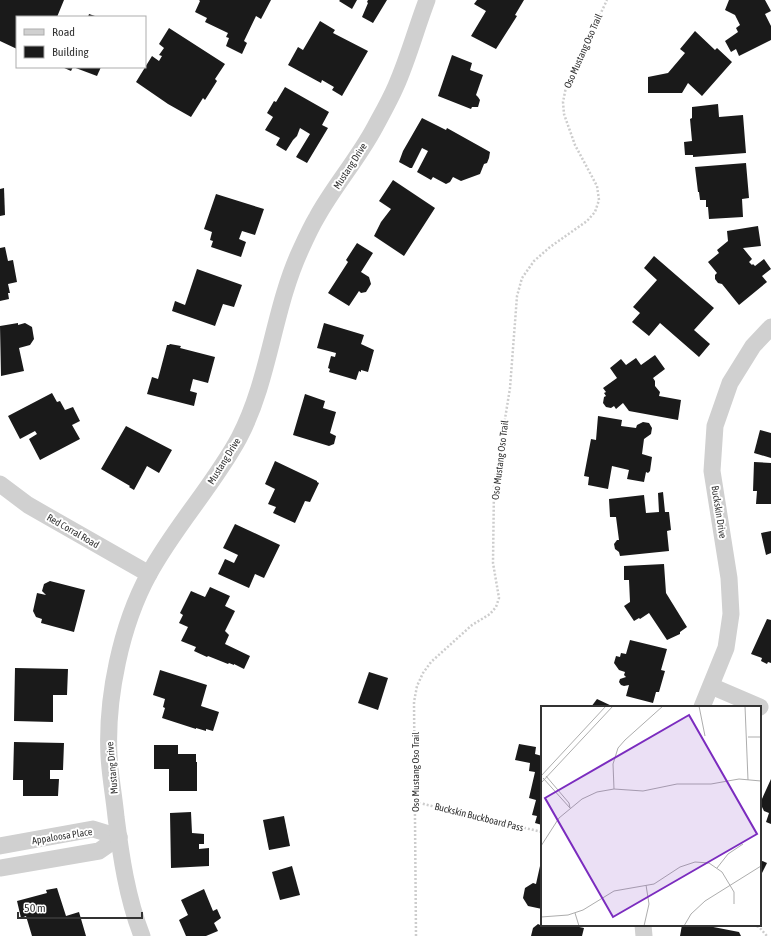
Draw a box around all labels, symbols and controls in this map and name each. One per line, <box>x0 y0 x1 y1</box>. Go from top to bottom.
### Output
street label: Oso Mustang Oso Trail <box>562 12 604 90</box>
legend <box>16 16 146 68</box>
text: Road <box>52 25 75 39</box>
text: Building <box>52 45 90 59</box>
street label: Mustang Drive <box>331 141 369 191</box>
street label: Oso Mustang Oso Trail <box>490 419 510 500</box>
street label: Mustang Drive <box>205 435 243 486</box>
street label: Buckskin Drive <box>709 485 729 540</box>
street label: Red Corral Road <box>45 512 101 550</box>
inset map <box>541 706 761 926</box>
street label: Oso Mustang Oso Trail <box>410 732 421 812</box>
street label: Mustang Drive <box>104 741 120 795</box>
street label: Buckskin Buckboard Pass <box>433 801 525 833</box>
street label: Appaloosa Place <box>31 826 93 846</box>
scale bar <box>18 894 142 920</box>
text: 50 m <box>24 901 46 915</box>

